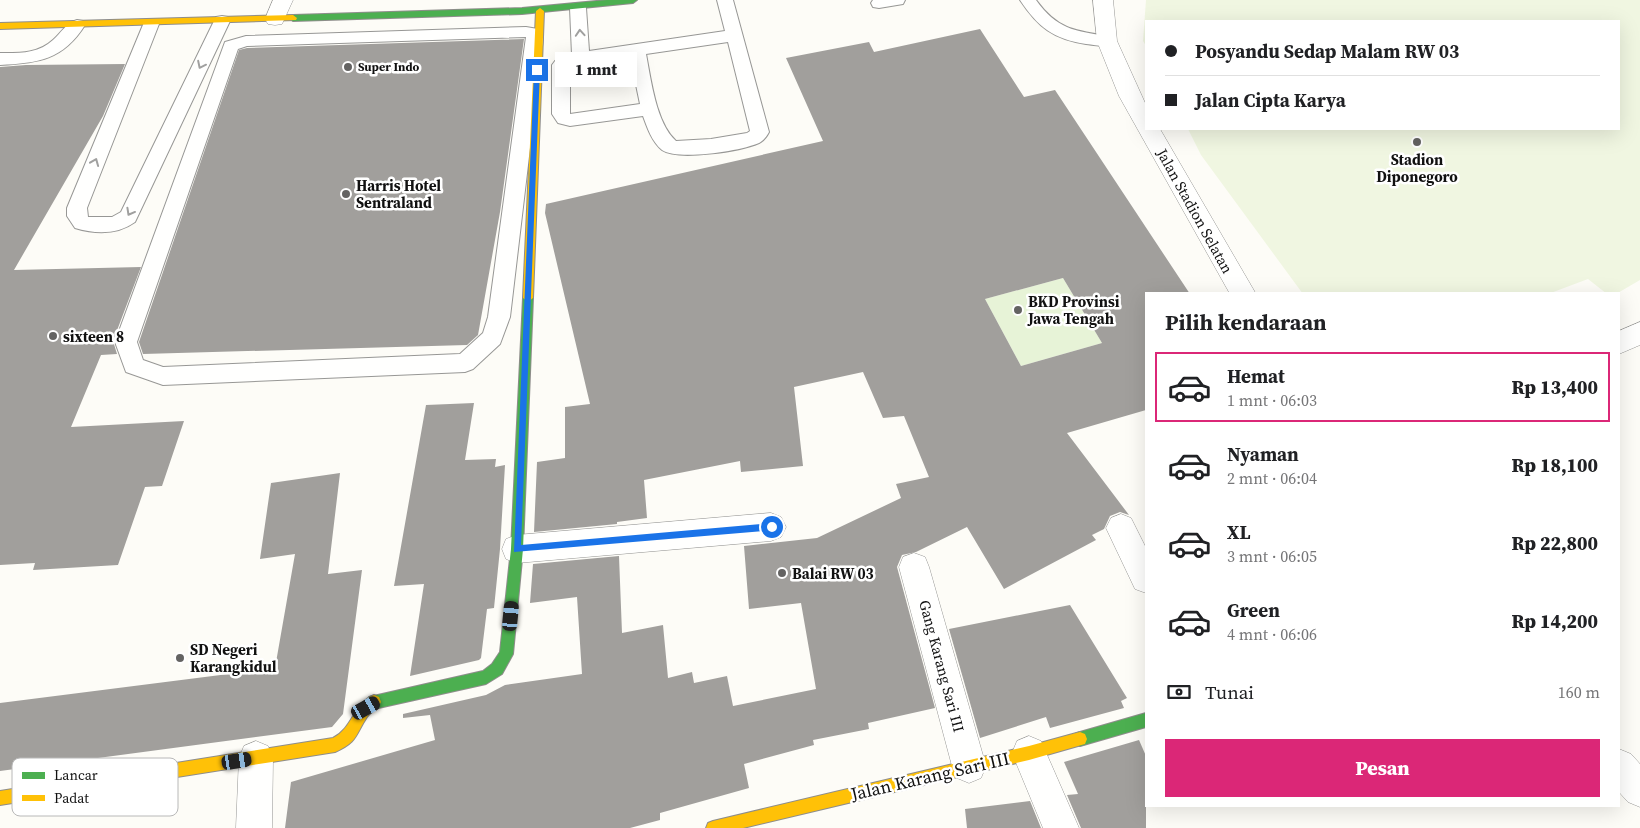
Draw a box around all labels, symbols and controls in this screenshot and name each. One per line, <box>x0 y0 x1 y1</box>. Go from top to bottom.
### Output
one-way arrow <box>574 29 585 37</box>
text: Posyandu Sedap Malam RW 03 <box>1195 38 1459 64</box>
callout: 1 mnt <box>554 52 637 88</box>
text: 1 mnt <box>575 58 617 80</box>
place label: Super Indo <box>358 59 420 75</box>
route end <box>526 59 548 81</box>
one-way arrow <box>197 60 207 69</box>
marker: Super Indo <box>342 61 354 73</box>
text: Jalan Cipta Karya <box>1195 87 1346 113</box>
marker: Stadion Diponegoro <box>1411 136 1423 148</box>
street label: Jalan Stadion Selatan <box>1151 144 1238 277</box>
place label: Stadion Diponegoro <box>1376 149 1458 187</box>
one-way arrow <box>89 159 99 167</box>
place label: Harris Hotel Sentraland <box>356 175 441 213</box>
marker: Harris Hotel Sentraland <box>340 188 352 200</box>
one-way arrow <box>126 206 136 215</box>
place label: BKD Provinsi Jawa Tengah <box>1027 291 1120 329</box>
marker: BKD Provinsi Jawa Tengah <box>1012 304 1024 316</box>
text: Pilih kendaraan <box>1165 307 1327 337</box>
place label: sixteen 8 <box>63 326 124 347</box>
marker: sixteen 8 <box>47 330 59 342</box>
text: Hemat <box>1227 363 1285 389</box>
icon: car <box>1167 365 1212 410</box>
text: Rp 13,400 <box>1512 374 1598 400</box>
text: 1 mnt · 06:03 <box>1227 389 1317 411</box>
text: Nyaman <box>1227 441 1299 467</box>
icon: car <box>1167 443 1212 488</box>
text: Rp 18,100 <box>1512 452 1598 478</box>
text: 2 mnt · 06:04 <box>1227 467 1317 489</box>
route start <box>761 516 783 538</box>
text: XL <box>1227 519 1250 545</box>
icon: car <box>1167 521 1212 566</box>
text: Rp 22,800 <box>1512 530 1598 556</box>
text: 3 mnt · 06:05 <box>1227 545 1317 567</box>
place label: Balai RW 03 <box>792 563 874 584</box>
marker: Balai RW 03 <box>776 567 788 579</box>
text: Green <box>1227 597 1280 623</box>
street label: Gang Karang Sari III <box>914 598 970 734</box>
icon: car <box>1167 599 1212 644</box>
car <box>502 600 519 632</box>
text: Rp 14,200 <box>1512 608 1598 634</box>
text: 4 mnt · 06:06 <box>1227 623 1317 645</box>
place label: SD Negeri Karangkidul <box>190 639 277 677</box>
marker: SD Negeri Karangkidul <box>174 652 186 664</box>
icon: cash <box>1165 678 1193 706</box>
text: Tunai <box>1205 679 1254 705</box>
text: 160 m <box>1558 681 1600 703</box>
car <box>349 694 382 722</box>
button: Pesan <box>1165 739 1600 797</box>
street label: Jalan Karang Sari III <box>847 746 1012 807</box>
car <box>221 751 252 771</box>
legend <box>12 758 178 816</box>
text: Lancar <box>54 765 98 785</box>
text: Padat <box>54 788 89 808</box>

